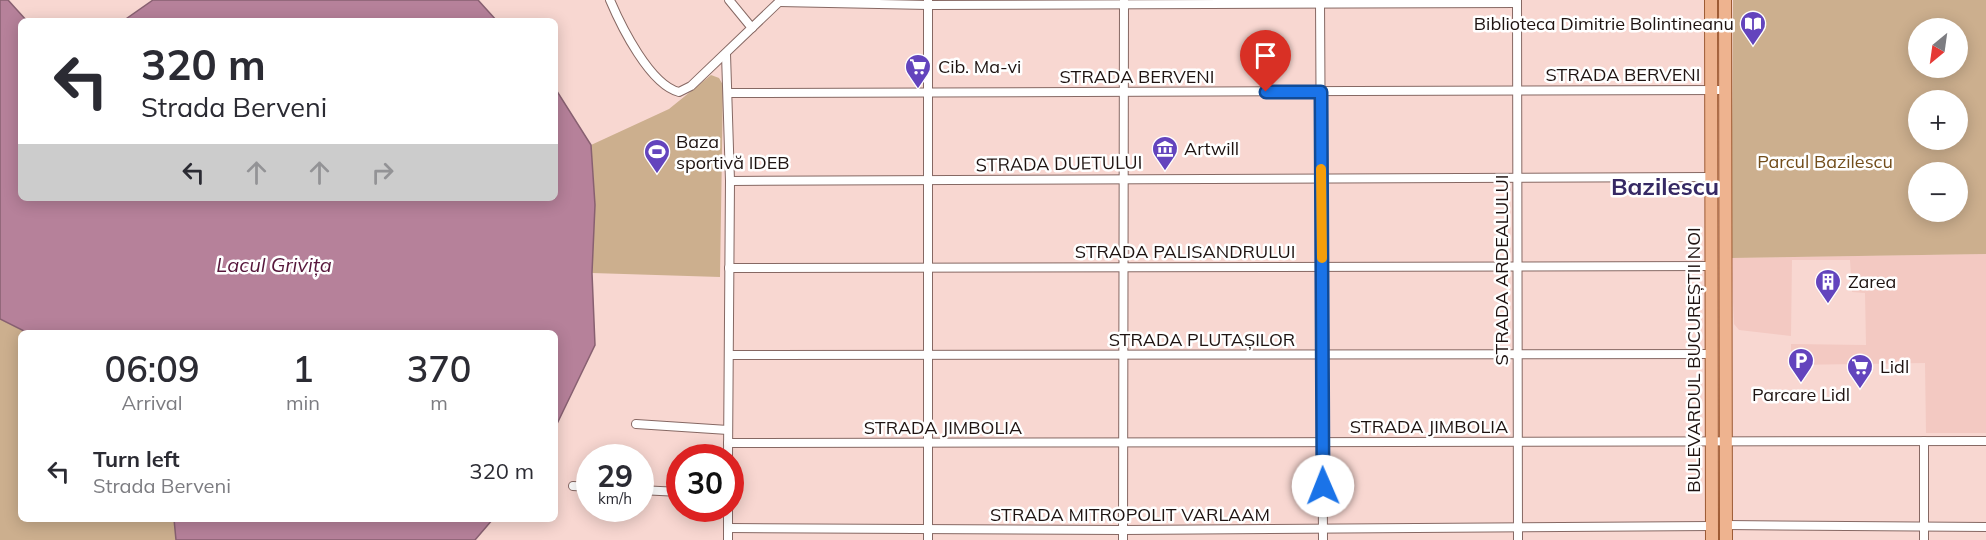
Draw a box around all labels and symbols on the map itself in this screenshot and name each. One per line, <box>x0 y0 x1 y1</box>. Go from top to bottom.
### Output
library icon: Biblioteca Dimitrie Bolintineanu <box>1738 9 1768 47</box>
place label: Biblioteca Dimitrie Bolintineanu <box>1474 12 1734 35</box>
north arrow <box>1908 18 1968 78</box>
pin <box>1240 30 1291 92</box>
supermarket icon: Cib. Ma-vi <box>903 52 933 90</box>
place label: Cib. Ma-vi <box>938 55 1021 78</box>
street label: STRADA BERVENI <box>1546 63 1700 86</box>
street label: STRADA BERVENI <box>1060 65 1214 88</box>
place label: Baza sportivă IDEB <box>676 130 790 174</box>
museum icon: Artwill <box>1150 134 1180 172</box>
sports icon: Baza sportivă IDEB <box>642 137 672 175</box>
place label: Artwill <box>1184 137 1239 160</box>
park label: Parcul Bazilescu <box>1757 150 1893 173</box>
street label: STRADA DUETULUI <box>976 151 1142 176</box>
district label: Bazilescu <box>1611 171 1719 201</box>
street label: STRADA ARDEALULUI <box>1490 175 1513 365</box>
street label: BULEVARDUL BUCUREȘTII NOI <box>1682 227 1705 493</box>
street label: STRADA PALISANDRULUI <box>1075 240 1295 263</box>
water label: Lacul Grivița <box>216 252 332 278</box>
building icon: Zarea <box>1813 267 1843 305</box>
place label: Zarea <box>1848 270 1896 293</box>
street label: STRADA PLUTAȘILOR <box>1109 328 1295 351</box>
parking icon: Parcare Lidl <box>1786 346 1816 384</box>
supermarket icon: Lidl <box>1845 352 1875 390</box>
place label: Lidl <box>1880 355 1909 378</box>
place label: Parcare Lidl <box>1752 383 1850 406</box>
street label: STRADA JIMBOLIA <box>1350 415 1508 438</box>
street label: STRADA JIMBOLIA <box>864 416 1022 439</box>
speed limit sign: 30 <box>666 444 744 522</box>
position arrow <box>1291 454 1355 518</box>
street label: STRADA MITROPOLIT VARLAAM <box>990 503 1270 526</box>

